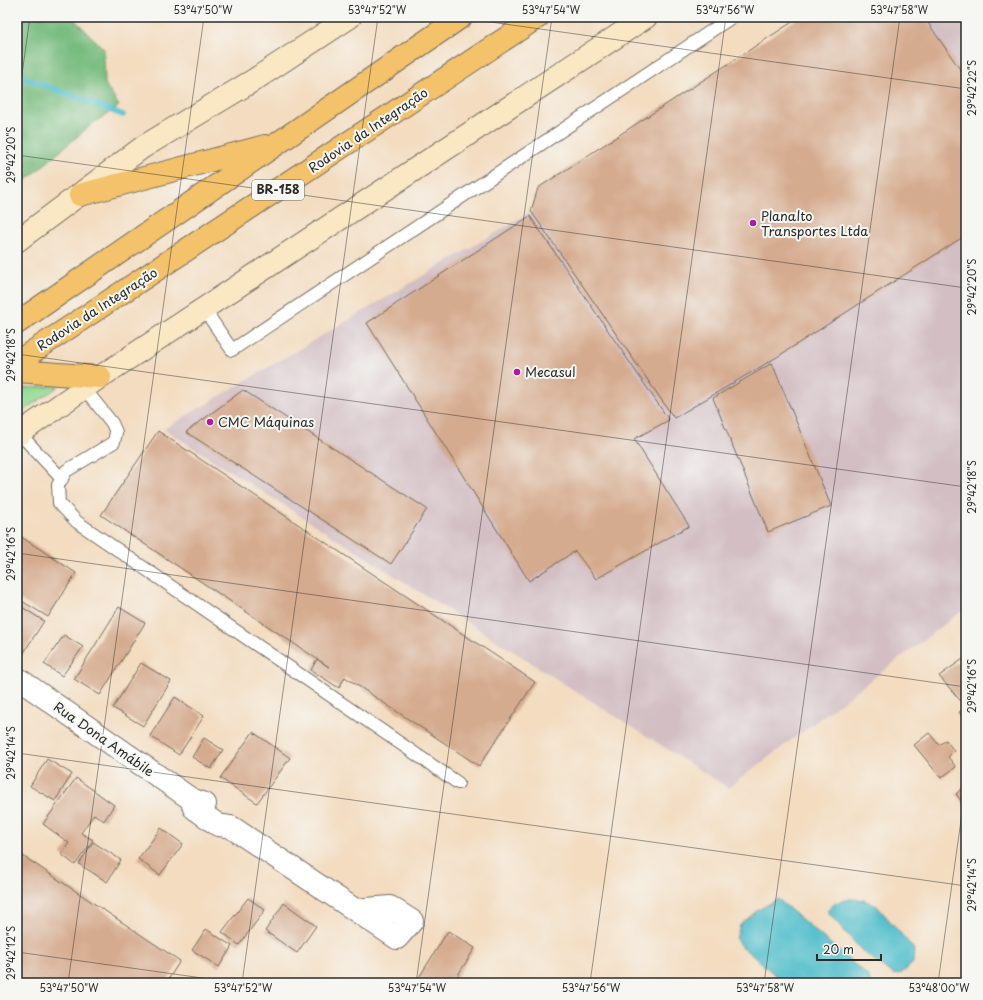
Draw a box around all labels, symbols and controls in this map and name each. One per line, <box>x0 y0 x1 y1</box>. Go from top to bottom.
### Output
text: 53°47'50"W <box>174 2 233 17</box>
text: 53°47'52"W <box>348 2 407 17</box>
text: 53°47'54"W <box>522 2 581 17</box>
text: 53°47'56"W <box>696 2 755 17</box>
text: 53°47'58"W <box>870 2 929 17</box>
text: 29°42'22"S <box>964 60 979 116</box>
street label: Rodovia da Integração <box>304 82 431 177</box>
text: 29°42'20"S <box>3 126 18 184</box>
road number: BR-158 <box>252 180 304 200</box>
place label: Planalto Transportes Ltda <box>761 206 868 240</box>
marker: Planalto Transportes Ltda <box>748 218 758 228</box>
text: 29°42'20"S <box>964 258 979 316</box>
street label: Rodovia da Integração <box>33 262 161 355</box>
text: 29°42'18"S <box>3 328 18 382</box>
place label: Mecasul <box>525 362 576 381</box>
marker: Mecasul <box>512 367 522 377</box>
place label: CMC Máquinas <box>218 412 314 431</box>
marker: CMC Máquinas <box>205 417 215 427</box>
text: 29°42'18"S <box>964 460 979 514</box>
text: 29°42'16"S <box>3 527 18 581</box>
text: 29°42'16"S <box>964 659 979 713</box>
street label: Rua Dona Amábile <box>50 697 158 780</box>
text: 29°42'14"S <box>3 726 18 780</box>
text: 29°42'14"S <box>964 858 979 912</box>
text: 29°42'12"S <box>3 926 18 980</box>
scale bar <box>817 936 881 962</box>
text: 20 m <box>823 940 854 958</box>
text: 53°47'50"W <box>40 980 99 995</box>
text: 53°47'52"W <box>214 980 273 995</box>
text: 53°47'54"W <box>388 980 447 995</box>
text: 53°47'56"W <box>562 980 621 995</box>
text: 53°47'58"W <box>736 980 795 995</box>
text: 53°48'00"W <box>909 980 970 995</box>

